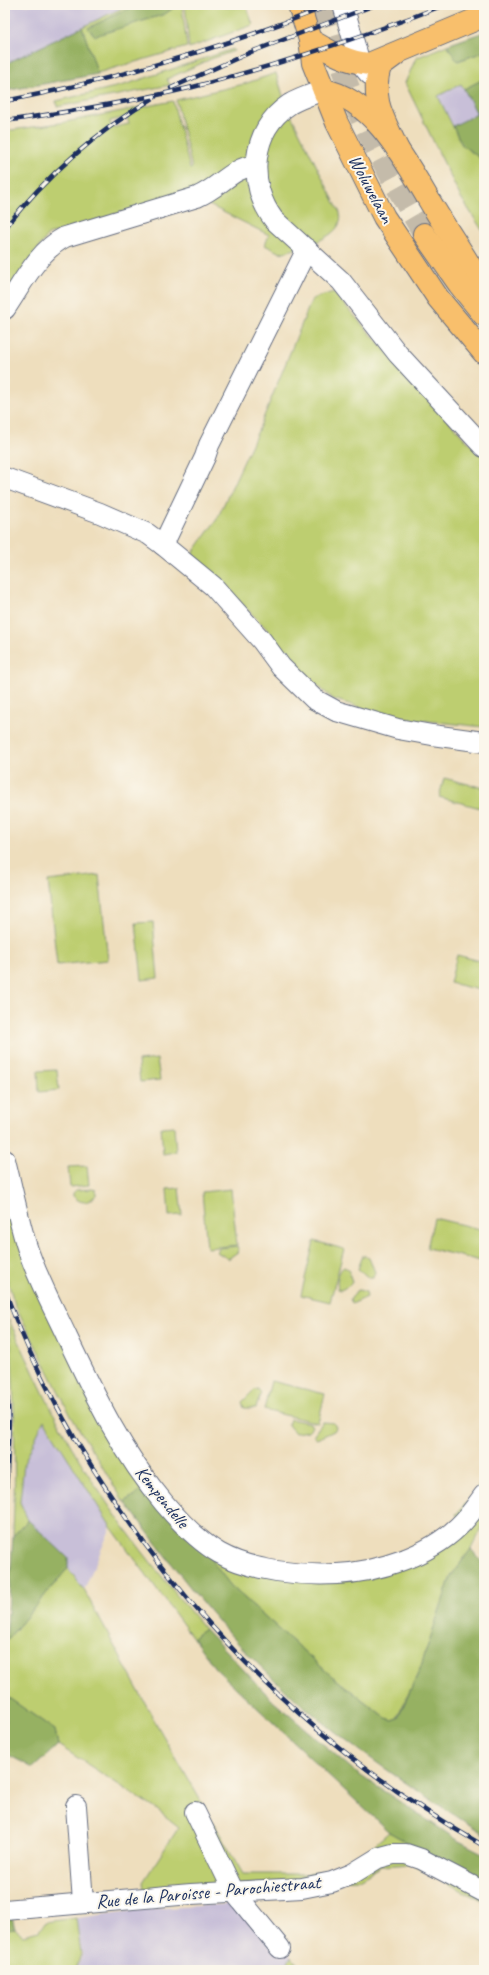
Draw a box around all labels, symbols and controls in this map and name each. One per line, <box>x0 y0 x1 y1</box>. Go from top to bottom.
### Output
street label: Woluwelaan <box>343 151 399 228</box>
street label: Kempendelle <box>129 1461 196 1535</box>
street label: Rue de la Paroisse - Parochiestraat <box>95 1870 323 1914</box>

